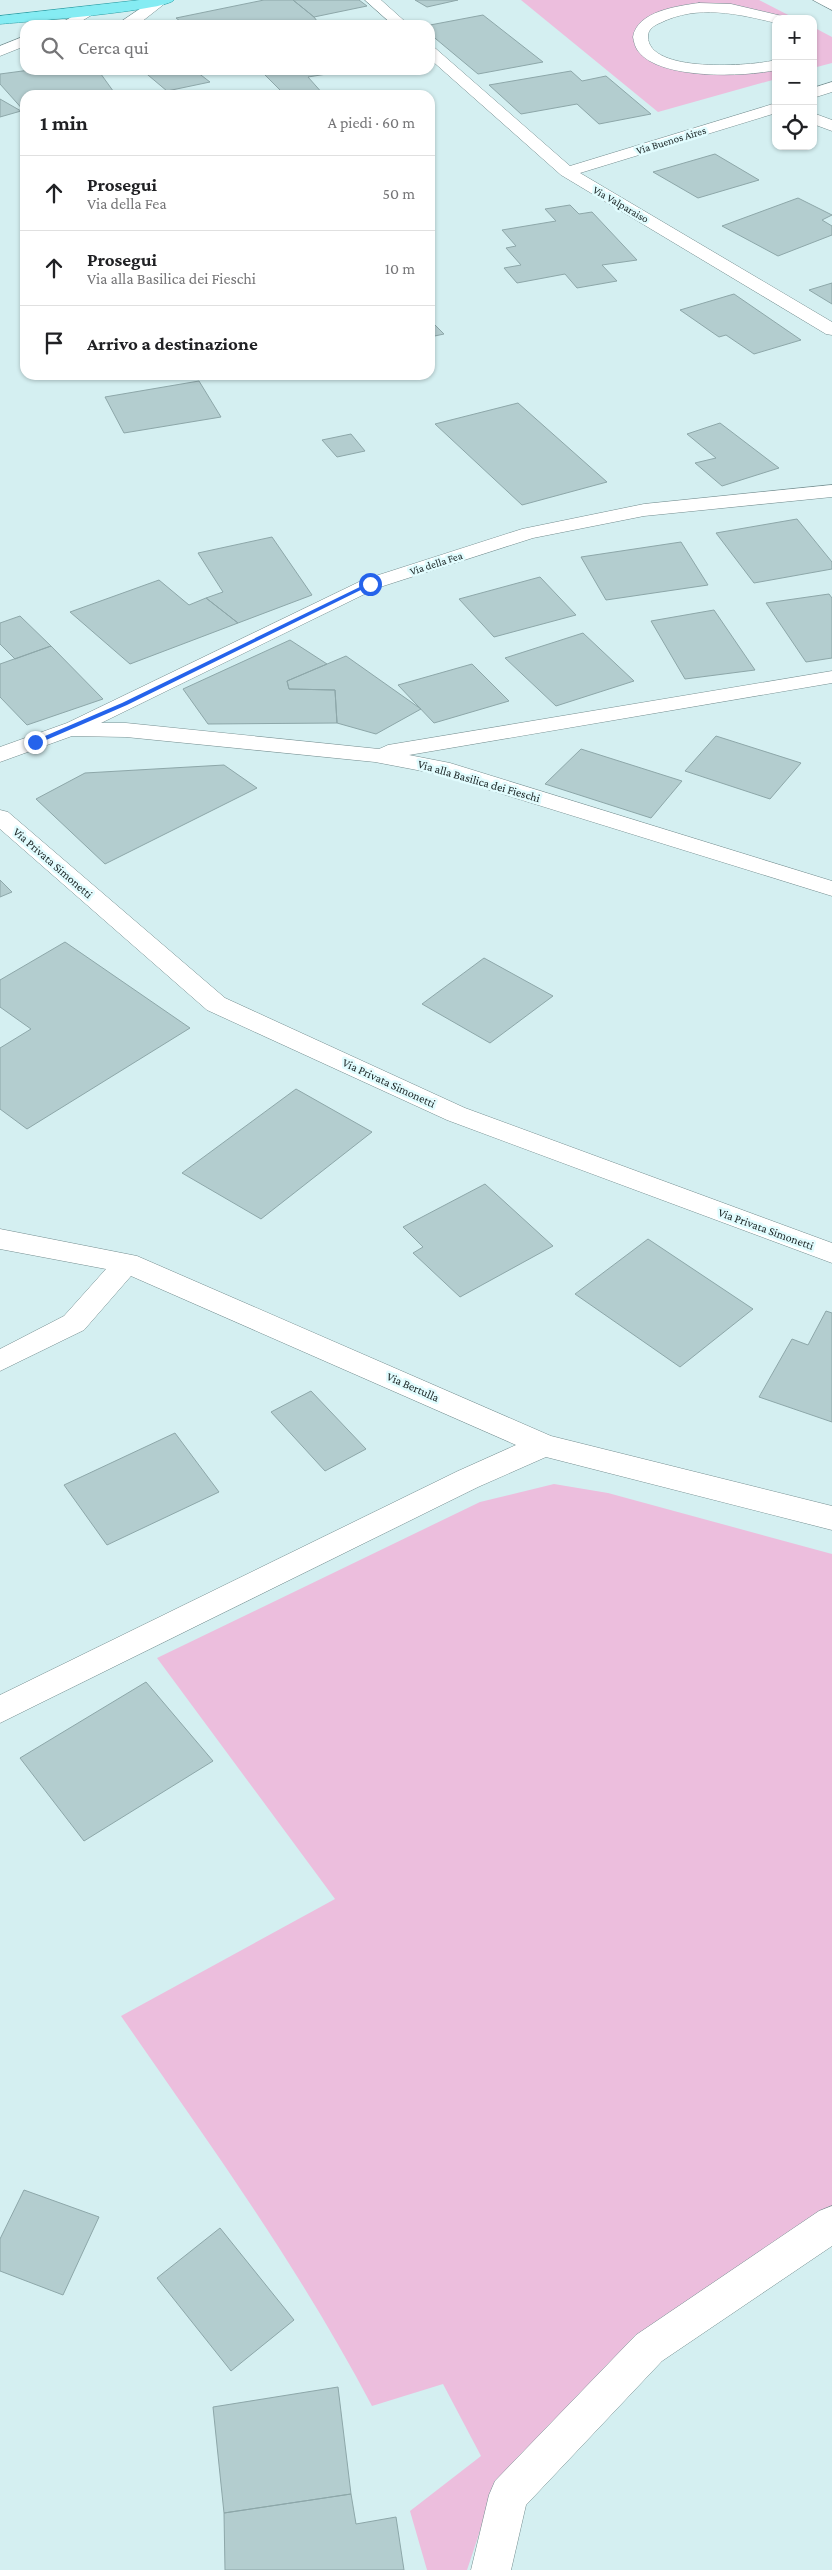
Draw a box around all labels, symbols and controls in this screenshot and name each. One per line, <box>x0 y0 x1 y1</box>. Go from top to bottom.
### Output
map controls <box>772 15 817 150</box>
button: + <box>772 15 817 60</box>
search box <box>20 20 435 75</box>
icon: search <box>38 34 66 62</box>
text: Cerca qui <box>78 37 149 58</box>
button: − <box>772 60 817 105</box>
button: locate <box>772 105 817 150</box>
text: 1 min <box>40 111 88 135</box>
text: A piedi · 60 m <box>328 114 415 131</box>
street label: Via Buenos Aires <box>635 124 707 156</box>
text: Prosegui <box>87 174 157 195</box>
icon: ahead <box>40 179 68 207</box>
street label: Via Valparaiso <box>591 183 651 226</box>
text: 50 m <box>383 185 415 202</box>
text: Via della Fea <box>87 195 167 212</box>
text: Prosegui <box>87 249 157 270</box>
icon: ahead <box>40 254 68 282</box>
text: 10 m <box>385 260 415 277</box>
text: Via alla Basilica dei Fieschi <box>87 270 256 287</box>
icon: arrive <box>40 329 68 357</box>
text: Arrivo a destinazione <box>87 333 258 354</box>
street label: Via della Fea <box>408 549 464 577</box>
route start <box>359 573 382 596</box>
route end <box>24 731 47 754</box>
street label: Via alla Basilica dei Fieschi <box>416 757 542 805</box>
street label: Via Privata Simonetti <box>10 825 96 901</box>
street label: Via Privata Simonetti <box>340 1055 438 1111</box>
street label: Via Privata Simonetti <box>716 1205 816 1253</box>
street label: Via Bertulla <box>385 1369 442 1405</box>

